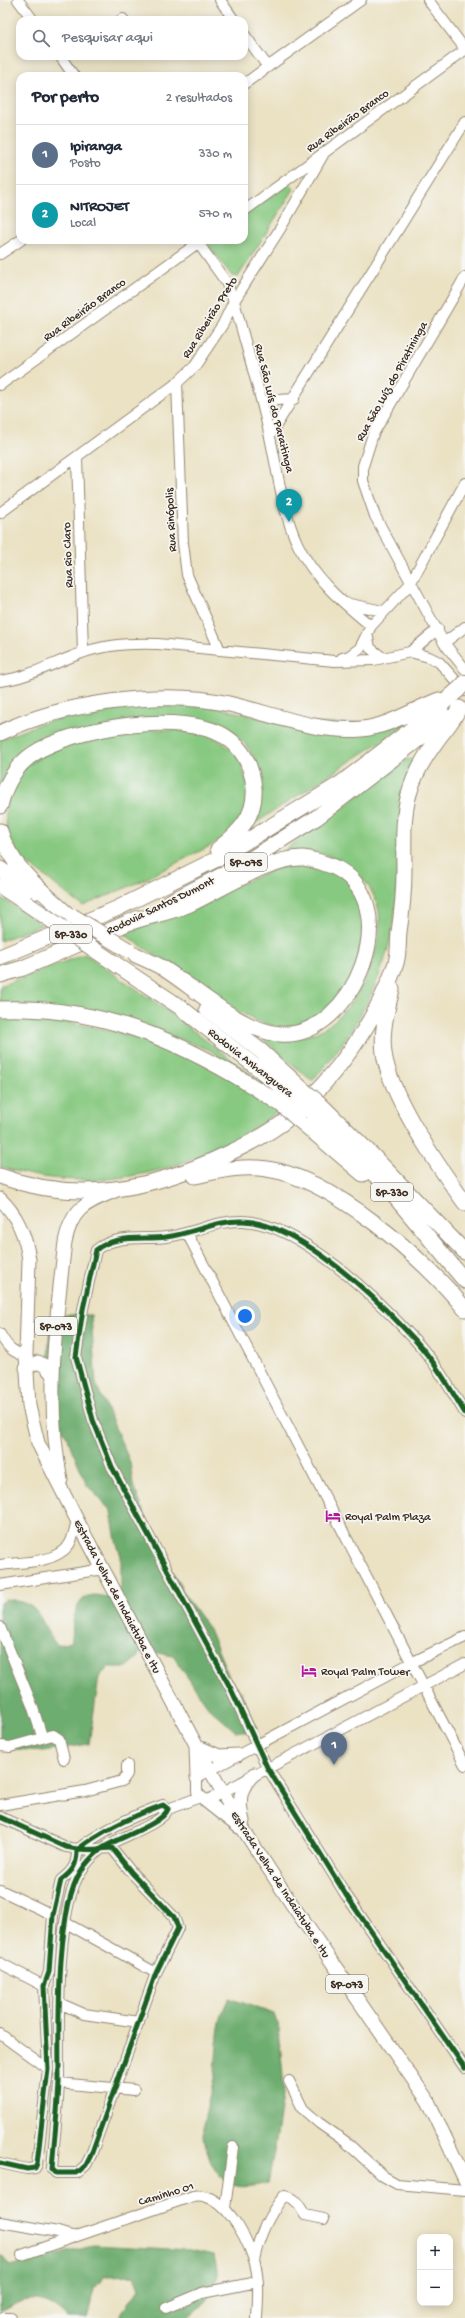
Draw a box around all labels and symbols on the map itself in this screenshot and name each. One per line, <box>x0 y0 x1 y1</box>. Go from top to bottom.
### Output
street label: Rua Ribeirão Branco <box>304 87 392 156</box>
street label: Rua Ribeirão Preto <box>180 275 241 361</box>
street label: Rua Ribeirão Branco <box>41 276 129 345</box>
street label: Rua São Luíz do Piratininga <box>354 319 432 444</box>
street label: Rua São Luís do Paraitinga <box>250 343 296 475</box>
street label: Rua Rinópolis <box>163 487 181 552</box>
pin: 2 <box>276 489 302 522</box>
street label: Rua Rio Claro <box>61 522 77 588</box>
road number: SP-075 <box>225 853 267 871</box>
street label: Rodovia Santos Dumont <box>105 874 218 939</box>
road number: SP-330 <box>50 925 92 943</box>
street label: Rodovia Anhanguera <box>204 1026 295 1101</box>
road number: SP-330 <box>371 1183 413 1201</box>
your location <box>235 1306 255 1326</box>
road number: SP-073 <box>35 1317 77 1335</box>
hotel icon: Royal Palm Plaza <box>324 1507 342 1525</box>
place label: Royal Palm Plaza <box>345 1511 431 1525</box>
street label: Estrada Velha de Indaiatuba e Itu <box>70 1518 163 1677</box>
hotel icon: Royal Palm Tower <box>300 1662 318 1680</box>
place label: Royal Palm Tower <box>321 1666 411 1680</box>
pin: 1 <box>321 1732 347 1765</box>
street label: Estrada Velha de Indaiatuba e Itu <box>227 1809 332 1961</box>
road number: SP-073 <box>326 1975 368 1993</box>
street label: Caminho 01 <box>137 2180 196 2210</box>

